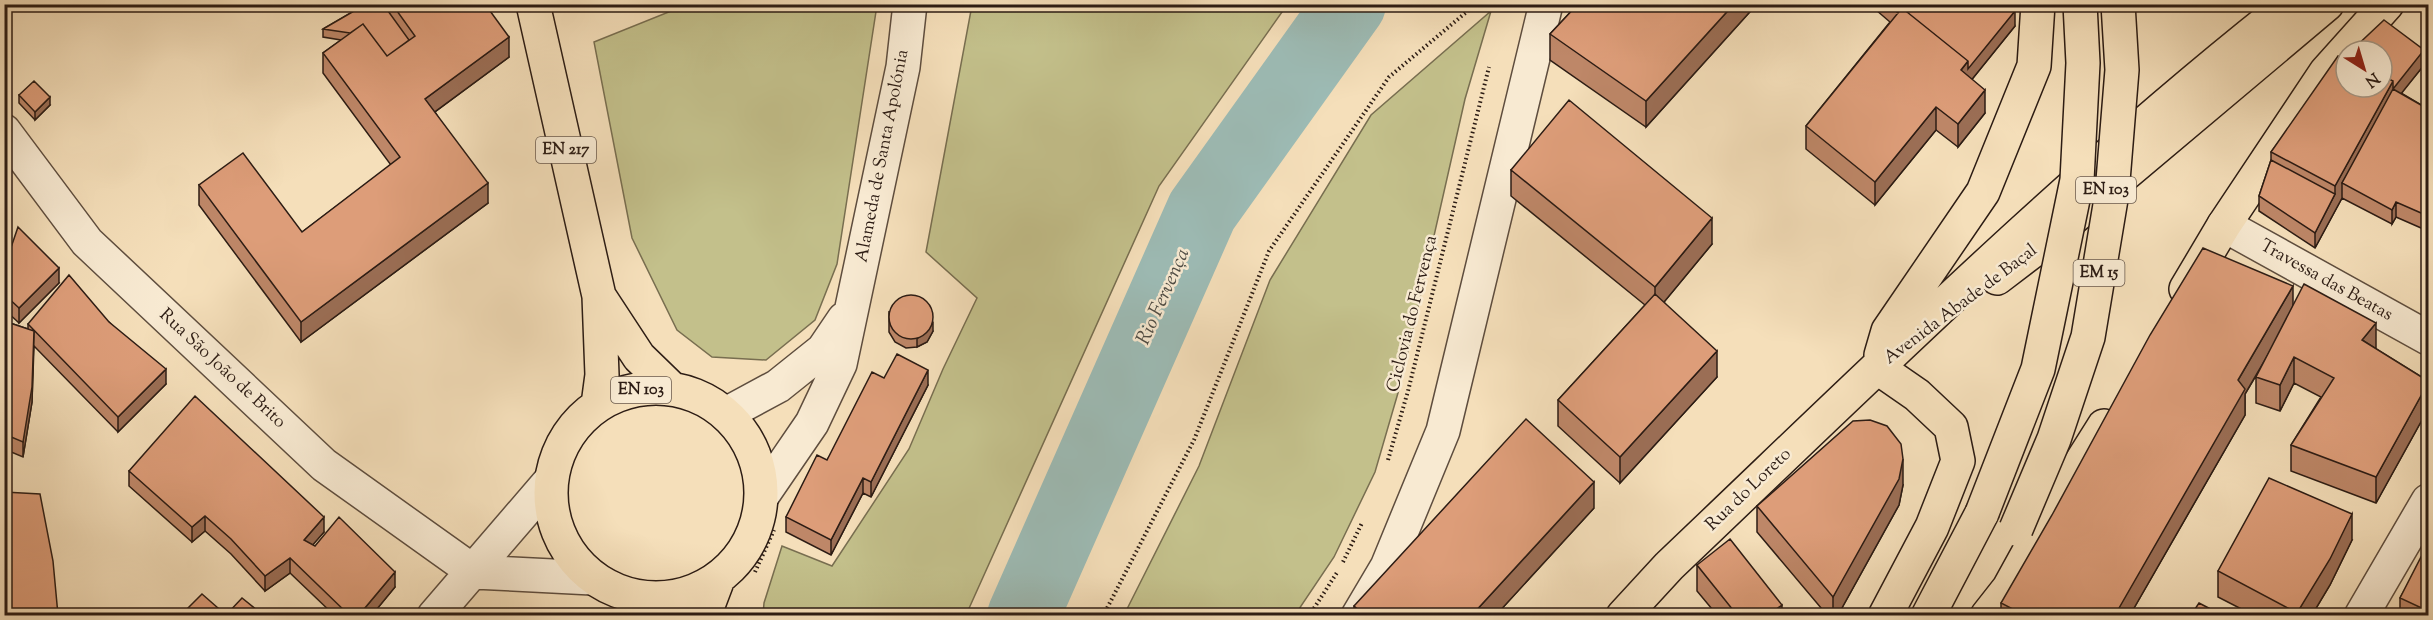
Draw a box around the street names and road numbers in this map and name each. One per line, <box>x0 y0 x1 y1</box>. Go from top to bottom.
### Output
street label: Alameda de Santa Apolónia <box>850 47 916 265</box>
road number: EN 217 <box>536 137 596 163</box>
road number: EN 103 <box>2076 177 2136 203</box>
street label: Ciclovia do Fervença <box>1381 233 1445 395</box>
street label: Travessa das Beatas <box>2255 234 2397 328</box>
street label: Avenida Abade de Baçal <box>1879 239 2043 371</box>
road number: EM 15 <box>2074 260 2124 286</box>
street label: Rua São João de Brito <box>153 303 291 435</box>
road number: EN 103 <box>611 377 671 403</box>
street label: Rua do Loreto <box>1700 442 1798 538</box>

